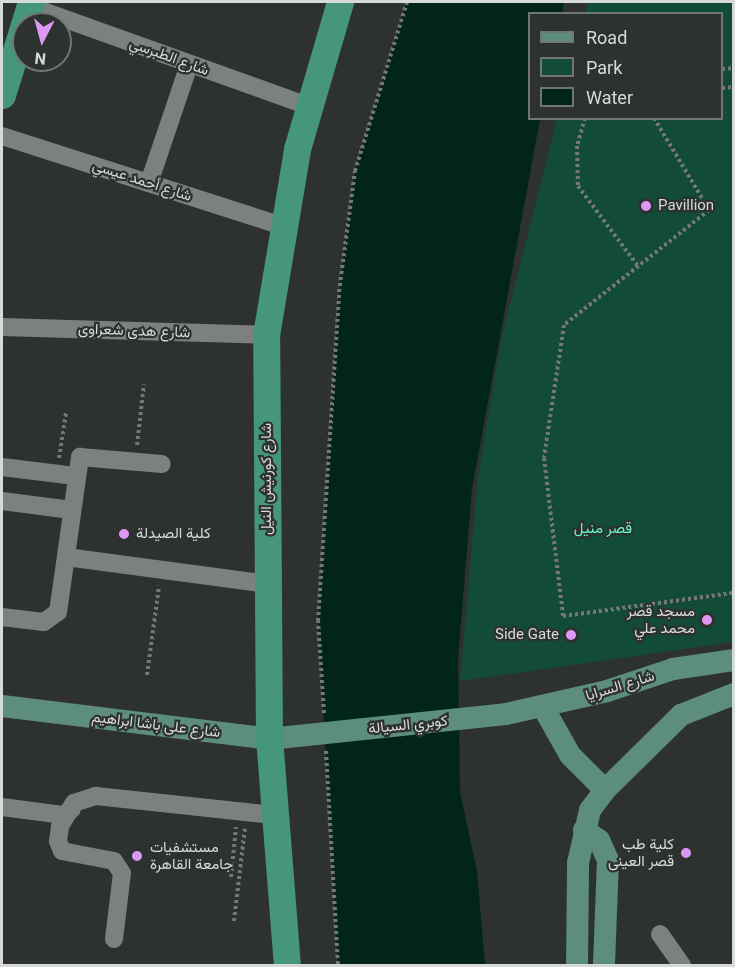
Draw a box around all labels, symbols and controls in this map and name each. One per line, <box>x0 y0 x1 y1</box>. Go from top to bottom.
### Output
north arrow <box>12 12 72 72</box>
legend <box>528 12 723 120</box>
text: Road <box>586 27 627 48</box>
street label: شارع الطبرسي <box>127 34 211 80</box>
text: N <box>34 48 47 68</box>
text: Park <box>586 57 622 78</box>
text: Water <box>586 87 633 108</box>
street label: شارع أحمد عيسي <box>90 156 194 206</box>
place label: Pavillion <box>658 197 714 215</box>
marker: Pavillion <box>639 199 653 213</box>
street label: شارع هدى شعراوى <box>77 320 191 342</box>
street label: شارع كورنيش النيل <box>258 423 276 535</box>
park label: قصر منيل <box>574 520 632 538</box>
place label: كلية الصيدلة <box>136 525 211 543</box>
marker: كلية الصيدلة <box>117 527 131 541</box>
place label: مسجد قصر محمد علي <box>627 602 695 637</box>
marker: مسجد قصر محمد علي <box>700 613 714 627</box>
place label: Side Gate <box>495 626 559 644</box>
marker: Side Gate <box>564 628 578 642</box>
street label: شارع السرايا <box>583 667 657 705</box>
street label: شارع على باشا ابراهيم <box>91 708 221 742</box>
street label: كوبري السيالة <box>367 712 449 738</box>
place label: كلية طب قصر العينى <box>608 835 674 870</box>
place label: مستشفيات جامعة القاهرة <box>150 838 233 873</box>
marker: كلية طب قصر العينى <box>679 846 693 860</box>
marker: مستشفيات جامعة القاهرة <box>128 847 146 865</box>

